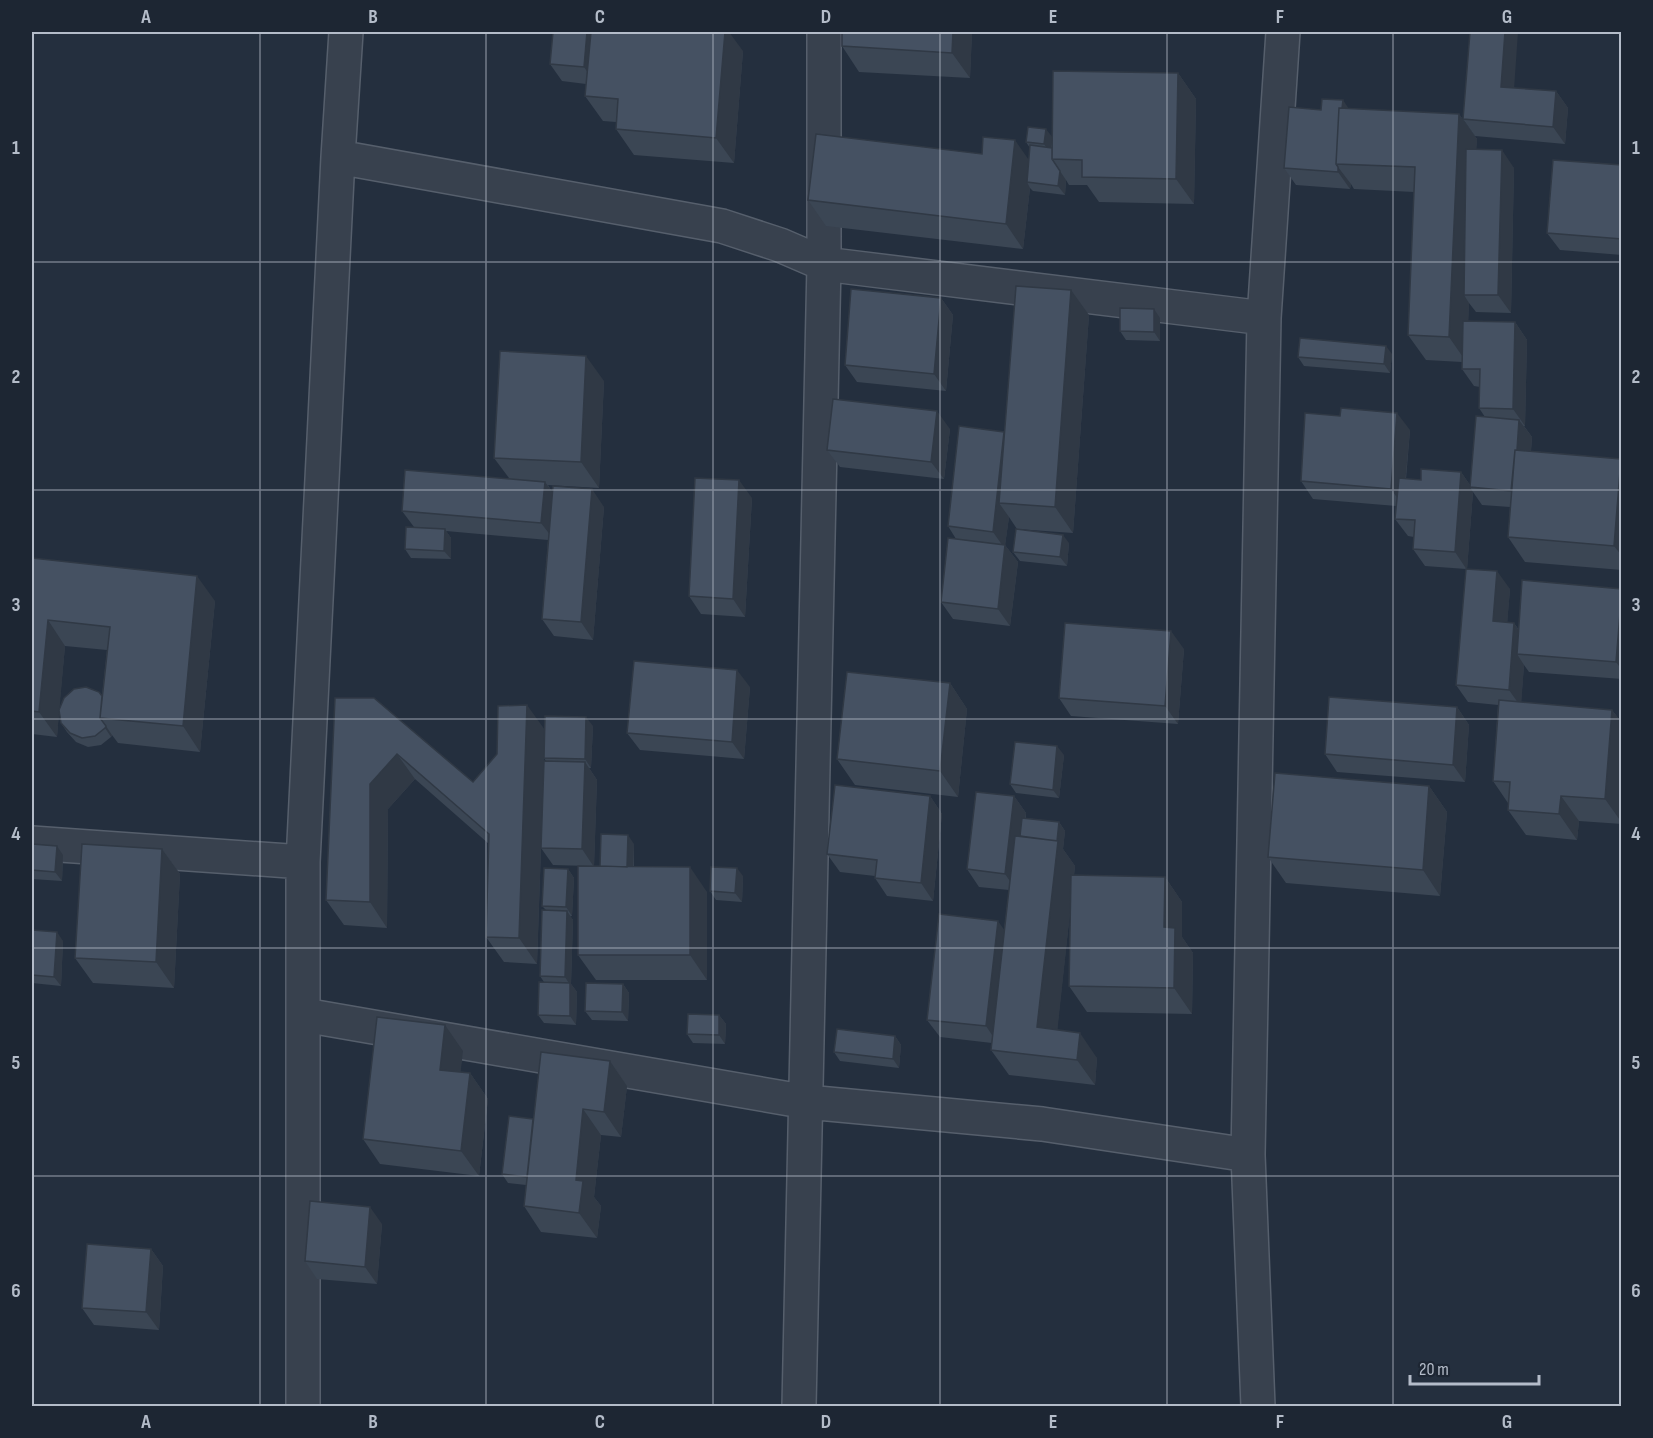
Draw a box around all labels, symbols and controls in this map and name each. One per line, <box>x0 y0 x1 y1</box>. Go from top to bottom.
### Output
text: A <box>140 5 151 29</box>
text: B <box>368 5 378 29</box>
text: C <box>595 5 605 29</box>
text: D <box>821 5 831 29</box>
text: E <box>1049 5 1057 29</box>
text: F <box>1276 5 1284 29</box>
text: G <box>1502 5 1512 29</box>
text: 1 <box>12 136 20 160</box>
text: 1 <box>1632 136 1640 160</box>
text: 2 <box>12 365 20 389</box>
text: 2 <box>1632 365 1640 389</box>
text: 3 <box>12 593 21 617</box>
text: 3 <box>1632 593 1641 617</box>
text: 4 <box>11 822 21 846</box>
text: 4 <box>1631 822 1641 846</box>
text: 5 <box>12 1051 21 1075</box>
text: 5 <box>1632 1051 1641 1075</box>
text: 6 <box>11 1279 21 1303</box>
text: 6 <box>1631 1279 1641 1303</box>
scale bar <box>1410 1348 1539 1386</box>
text: 20 m <box>1419 1359 1449 1380</box>
text: A <box>140 1410 151 1434</box>
text: B <box>368 1410 378 1434</box>
text: C <box>595 1410 605 1434</box>
text: D <box>821 1410 831 1434</box>
text: E <box>1049 1410 1057 1434</box>
text: F <box>1276 1410 1284 1434</box>
text: G <box>1502 1410 1512 1434</box>

